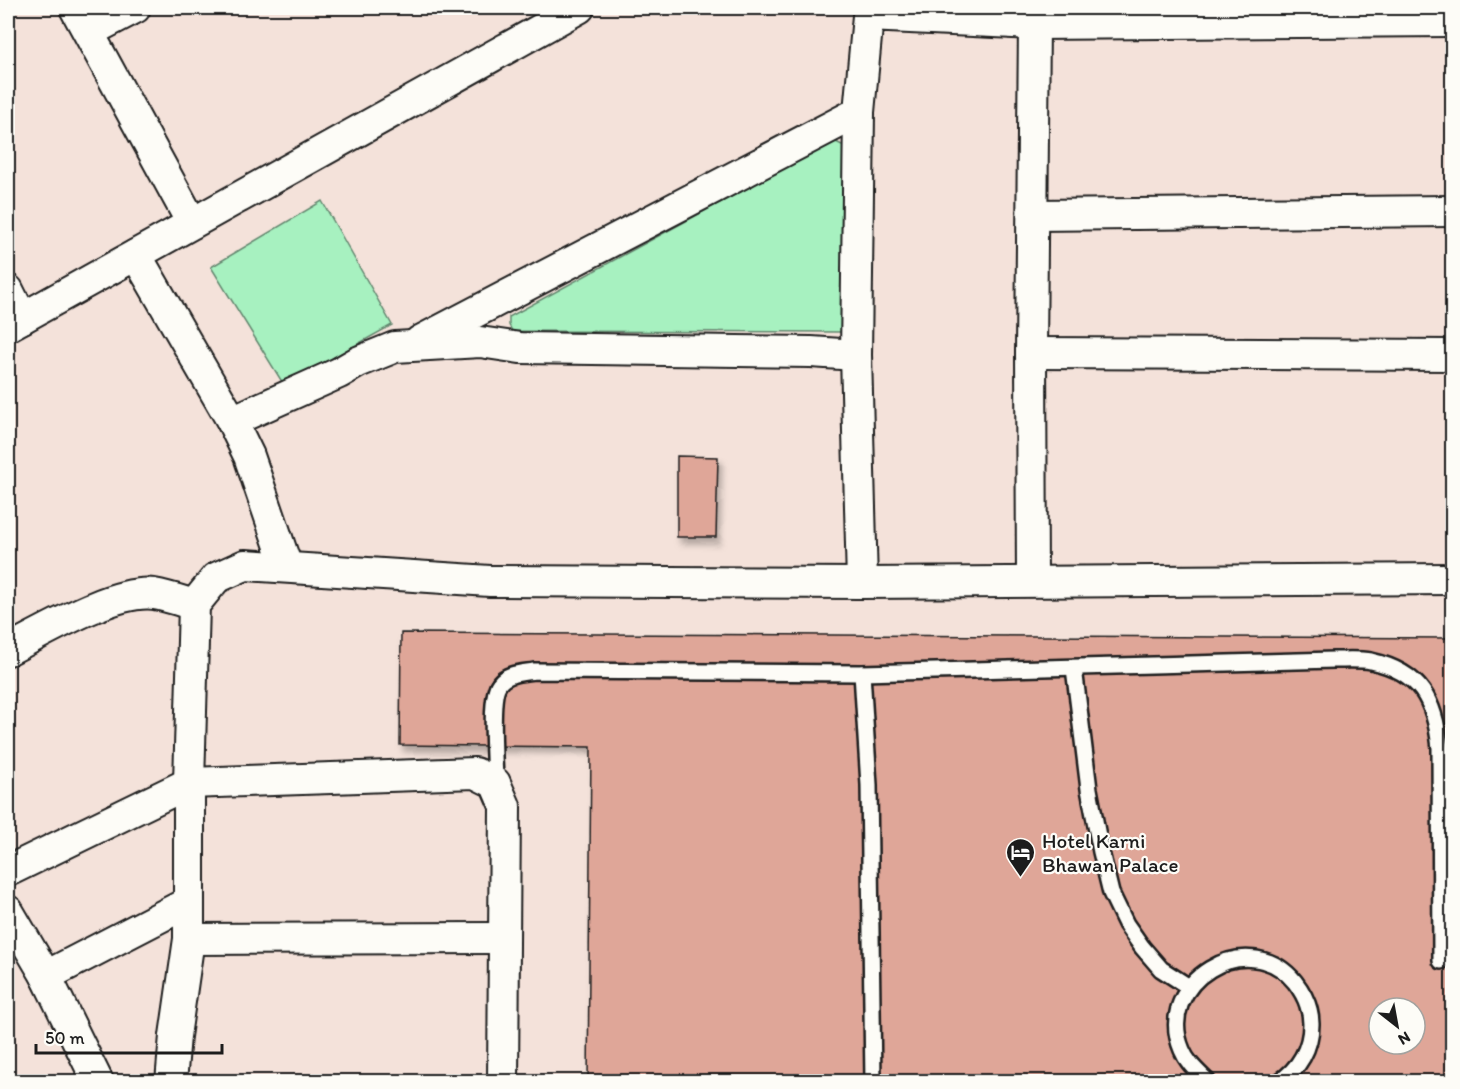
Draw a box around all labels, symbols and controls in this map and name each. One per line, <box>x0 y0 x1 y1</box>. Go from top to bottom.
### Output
place label: Hotel Karni Bhawan Palace <box>1042 828 1178 877</box>
hotel icon: Hotel Karni Bhawan Palace <box>1005 836 1037 878</box>
north arrow <box>1367 996 1427 1056</box>
scale bar <box>36 1017 222 1055</box>
text: 50 m <box>45 1027 85 1049</box>
text: N <box>1395 1028 1414 1049</box>

